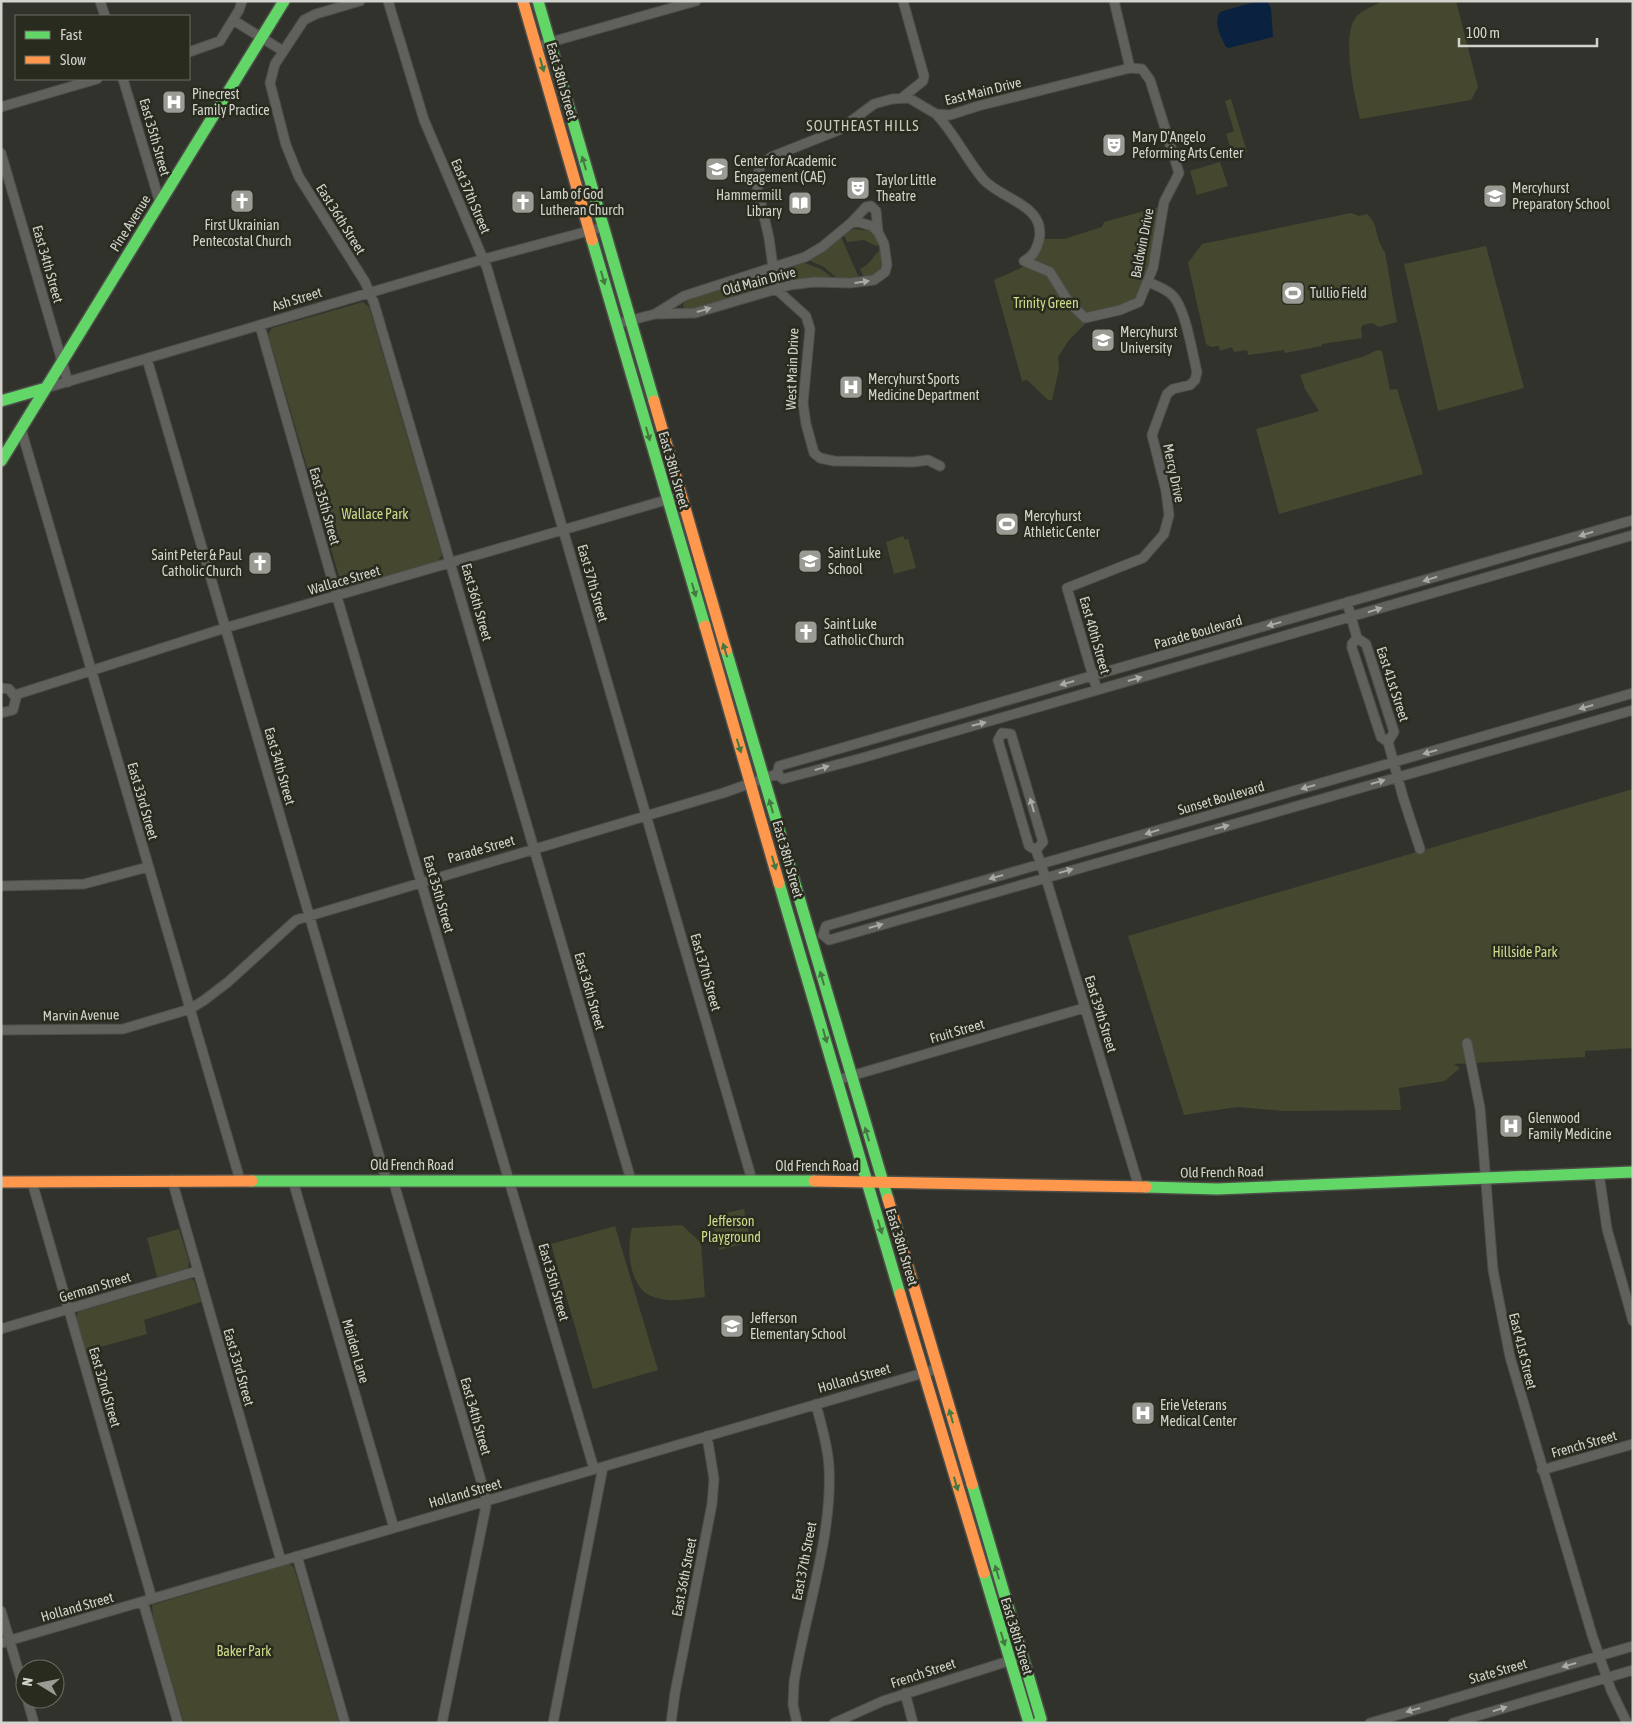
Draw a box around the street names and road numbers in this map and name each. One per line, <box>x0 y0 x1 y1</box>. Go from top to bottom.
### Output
street label: East 38th Street <box>543 40 581 122</box>
street label: East Main Drive <box>943 74 1023 108</box>
street label: East 35th Street <box>136 96 174 178</box>
street label: East 37th Street <box>448 156 494 236</box>
street label: East 36th Street <box>313 181 369 257</box>
street label: Pine Avenue <box>106 192 154 254</box>
street label: Baldwin Drive <box>1127 207 1157 279</box>
street label: East 34th Street <box>29 223 67 305</box>
street label: Old Main Drive <box>721 264 797 298</box>
street label: Ash Street <box>270 284 324 314</box>
street label: West Main Drive <box>783 328 801 410</box>
street label: East 38th Street <box>655 429 693 511</box>
street label: Mercy Drive <box>1160 442 1188 504</box>
street label: East 35th Street <box>306 465 344 547</box>
street label: East 37th Street <box>574 542 612 624</box>
street label: East 36th Street <box>458 561 496 643</box>
street label: Wallace Street <box>306 562 382 598</box>
street label: East 40th Street <box>1076 594 1114 676</box>
street label: Parade Boulevard <box>1152 612 1244 652</box>
street label: East 41st Street <box>1373 644 1413 724</box>
street label: East 34th Street <box>261 725 299 807</box>
street label: East 33rd Street <box>124 760 162 842</box>
street label: Sunset Boulevard <box>1176 778 1266 818</box>
street label: East 38th Street <box>769 818 807 900</box>
street label: Parade Street <box>446 832 516 866</box>
street label: East 35th Street <box>420 853 458 935</box>
street label: East 37th Street <box>687 931 725 1013</box>
street label: East 36th Street <box>571 950 609 1032</box>
street label: East 39th Street <box>1082 973 1120 1055</box>
street label: Marvin Avenue <box>43 1006 119 1024</box>
street label: Fruit Street <box>928 1016 986 1046</box>
street label: Old French Road <box>370 1157 454 1173</box>
street label: Old French Road <box>775 1158 859 1174</box>
street label: Old French Road <box>1180 1163 1264 1181</box>
street label: East 38th Street <box>883 1206 921 1288</box>
street label: East 35th Street <box>535 1241 573 1323</box>
street label: German Street <box>57 1269 133 1305</box>
street label: East 41st Street <box>1506 1311 1540 1391</box>
street label: Maiden Lane <box>339 1317 373 1385</box>
street label: East 33rd Street <box>220 1326 258 1408</box>
street label: East 32nd Street <box>86 1345 124 1429</box>
street label: Holland Street <box>816 1360 892 1396</box>
street label: East 34th Street <box>457 1375 495 1457</box>
street label: French Street <box>1549 1427 1619 1461</box>
street label: Holland Street <box>427 1475 503 1511</box>
street label: East 37th Street <box>789 1520 819 1602</box>
street label: East 36th Street <box>669 1536 699 1618</box>
street label: Holland Street <box>39 1589 115 1625</box>
street label: East 38th Street <box>998 1595 1036 1677</box>
street label: French Street <box>889 1655 957 1691</box>
street label: State Street <box>1467 1655 1529 1687</box>

